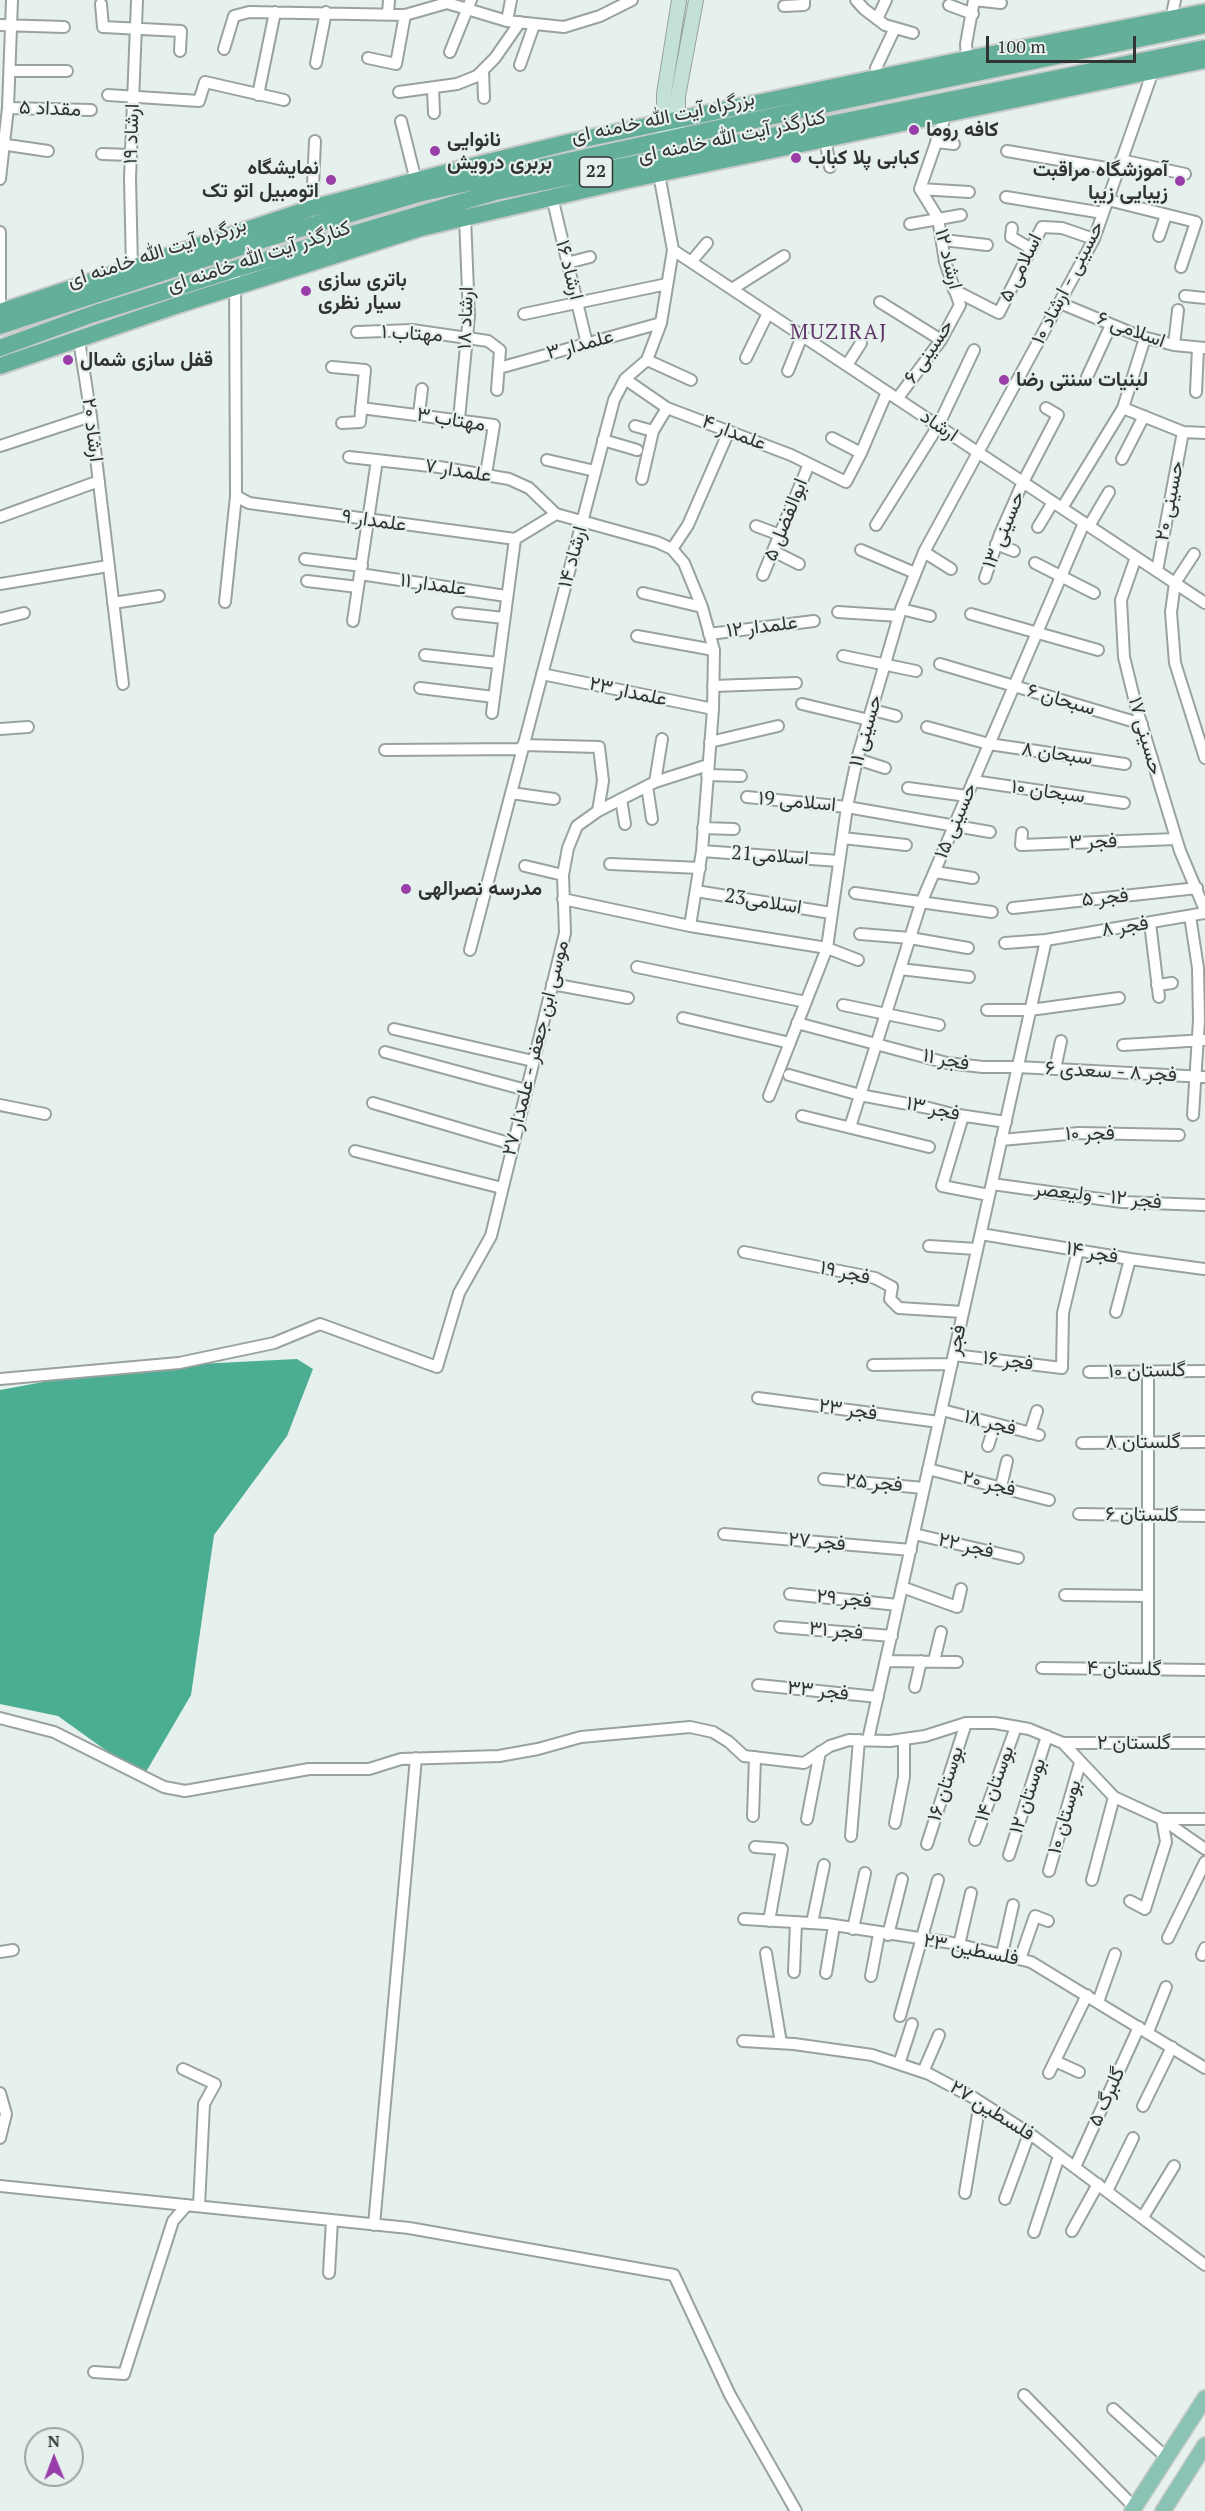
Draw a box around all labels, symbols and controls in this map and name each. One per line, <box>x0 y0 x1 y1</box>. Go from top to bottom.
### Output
scale bar <box>989 24 1139 62</box>
text: 100 m <box>997 34 1046 58</box>
street label: بزرگراه آیت الله خامنه ای <box>569 87 757 149</box>
street label: مقداد ۵ <box>19 96 81 122</box>
street label: ارشاد ۱۹ <box>119 103 145 165</box>
street label: کنارگذر آیت الله خامنه ای <box>636 105 828 169</box>
place label: کافه روما <box>926 118 999 142</box>
marker: کافه روما <box>907 123 921 137</box>
place label: نانوایی بربری درویش <box>447 128 552 175</box>
marker: نانوایی بربری درویش <box>428 144 442 158</box>
place label: کبابی پلا کباب <box>808 146 919 170</box>
marker: کبابی پلا کباب <box>789 151 803 165</box>
place label: نمایشگاه اتومبیل اتو تک <box>202 156 319 203</box>
road number: 22 <box>580 157 612 187</box>
place label: آموزشگاه مراقبت زیبایی زیبا <box>1033 158 1168 205</box>
marker: نمایشگاه اتومبیل اتو تک <box>324 173 338 187</box>
marker: آموزشگاه مراقبت زیبایی زیبا <box>1173 174 1187 188</box>
street label: بزرگراه آیت الله خامنه ای <box>64 213 250 293</box>
street label: کنارگذر آیت الله خامنه ای <box>164 216 354 298</box>
street label: حسینی - ارشاد ۱۰ <box>1027 217 1109 349</box>
street label: ارشاد ۱۲ <box>929 226 967 292</box>
street label: اسلامی ۵ <box>994 230 1048 306</box>
street label: ارشاد ۱۶ <box>550 238 588 302</box>
place label: باتری سازی سیار نظری <box>318 268 407 315</box>
marker: باتری سازی سیار نظری <box>299 284 313 298</box>
street label: ارشاد ۱۸ <box>453 286 479 350</box>
street label: اسلامی ۶ <box>1093 307 1169 353</box>
street label: حسینی ۶ <box>899 316 959 388</box>
street label: مهتاب ۱ <box>381 320 443 348</box>
district label: MUZIRAJ <box>790 320 888 346</box>
street label: علمدار ۳ <box>544 325 616 365</box>
place label: قفل سازی شمال <box>80 348 213 372</box>
marker: قفل سازی شمال <box>61 353 75 367</box>
place label: لبنیات سنتی رضا <box>1016 368 1148 392</box>
marker: لبنیات سنتی رضا <box>997 373 1011 387</box>
street label: ارشاد ۲۰ <box>76 397 108 463</box>
street label: مهتاب ۳ <box>415 403 487 437</box>
street label: ارشاد <box>916 405 962 447</box>
street label: علمدار ۴ <box>699 410 769 456</box>
street label: علمدار ۷ <box>423 454 493 488</box>
street label: حسینی ۲۰ <box>1150 459 1190 543</box>
street label: ابوالفضل ۵ <box>759 475 813 565</box>
street label: حسینی ۱۳ <box>978 488 1030 572</box>
street label: علمدار ۹ <box>340 505 408 537</box>
street label: ارشاد ۱۴ <box>553 524 593 590</box>
street label: علمدار ۱۱ <box>398 568 468 602</box>
street label: علمدار ۱۲ <box>725 611 799 643</box>
street label: علمدار ۲۳ <box>587 672 669 712</box>
street label: سبحان ۶ <box>1024 679 1098 721</box>
street label: حسینی ۱۱ <box>844 692 888 770</box>
street label: حسینی ۱۷ <box>1122 694 1168 778</box>
street label: سبحان ۸ <box>1020 737 1094 771</box>
street label: سبحان ۱۰ <box>1010 775 1086 809</box>
street label: حسینی ۱۵ <box>929 780 983 862</box>
street label: اسلامی ۱9 <box>757 787 837 817</box>
street label: فجر ۳ <box>1068 829 1118 855</box>
street label: اسلامی21 <box>730 841 810 871</box>
place label: مدرسه نصرالهی <box>418 877 542 901</box>
marker: مدرسه نصرالهی <box>399 882 413 896</box>
street label: اسلامی23 <box>723 884 803 920</box>
street label: فجر ۵ <box>1080 884 1130 912</box>
street label: فجر ۸ <box>1100 911 1150 943</box>
street label: موسی ابن جعفر - علمدار ۲۷ <box>498 938 574 1158</box>
street label: فجر ۱۱ <box>921 1044 971 1076</box>
street label: فجر ۸ - سعدی ۶ <box>1045 1057 1177 1087</box>
street label: فجر ۱۳ <box>904 1092 962 1126</box>
street label: فجر ۱۰ <box>1065 1122 1115 1146</box>
street label: فجر ۱۲ - ولیعصر <box>1033 1177 1163 1215</box>
street label: فجر ۱۴ <box>1064 1237 1120 1269</box>
street label: فجر ۱۹ <box>818 1256 872 1290</box>
street label: فجر <box>942 1323 972 1357</box>
street label: فجر ۱۶ <box>981 1346 1035 1376</box>
street label: گلستان ۱۰ <box>1108 1358 1186 1384</box>
street label: فجر ۲۳ <box>817 1394 879 1426</box>
street label: فجر ۱۸ <box>961 1405 1019 1441</box>
street label: گلستان ۸ <box>1105 1430 1181 1454</box>
street label: فجر ۲۰ <box>960 1466 1018 1502</box>
street label: فجر ۲۵ <box>844 1469 904 1497</box>
street label: گلستان ۶ <box>1105 1502 1179 1528</box>
street label: فجر ۲۷ <box>787 1528 847 1556</box>
street label: فجر ۲۲ <box>936 1528 996 1564</box>
street label: فجر ۲۹ <box>815 1585 873 1613</box>
street label: فجر ۳۱ <box>808 1617 864 1645</box>
street label: گلستان ۴ <box>1086 1656 1162 1682</box>
street label: فجر ۳۳ <box>786 1676 850 1706</box>
street label: گلستان ۲ <box>1097 1731 1171 1755</box>
street label: بوستان ۱۴ <box>970 1743 1020 1825</box>
street label: بوستان ۱۶ <box>923 1744 969 1824</box>
street label: بوستان ۱۲ <box>1005 1755 1051 1837</box>
street label: بوستان ۱۰ <box>1043 1777 1087 1857</box>
street label: فلسطین ۲۳ <box>921 1929 1021 1971</box>
street label: گلبرگ ۵ <box>1083 2064 1131 2130</box>
street label: فلسطین ۲۷ <box>945 2076 1039 2146</box>
north arrow <box>24 2427 84 2487</box>
text: N <box>47 2430 60 2452</box>

